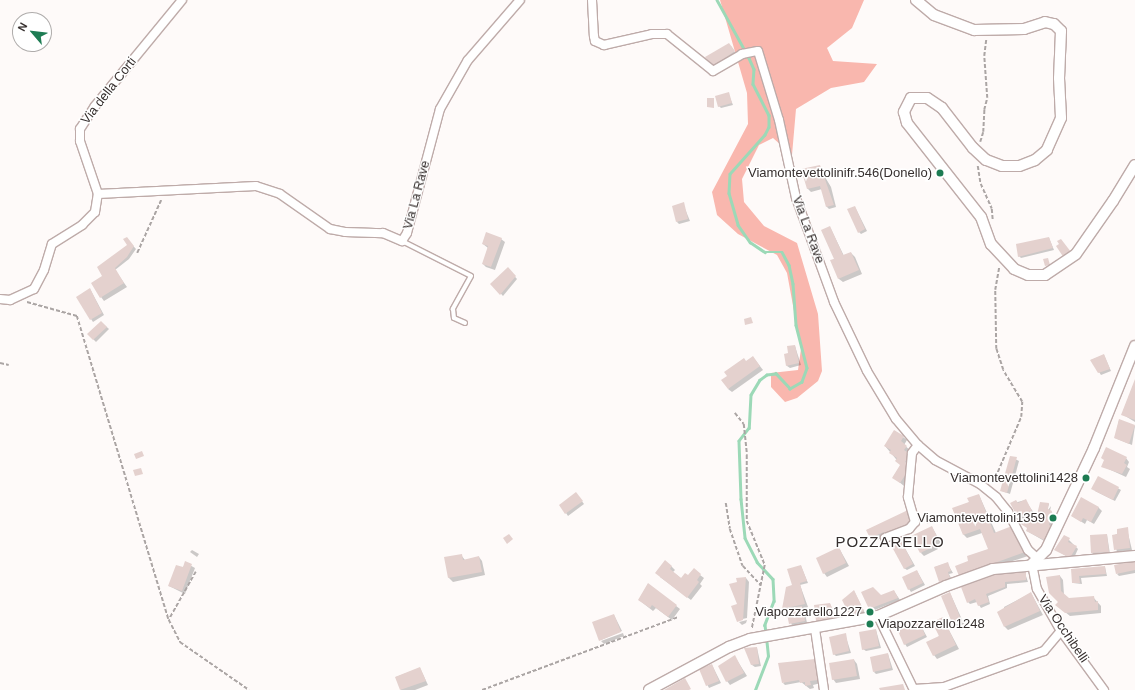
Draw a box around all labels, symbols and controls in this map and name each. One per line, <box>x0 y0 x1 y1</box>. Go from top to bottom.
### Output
north arrow <box>12 12 52 52</box>
text: N <box>15 21 29 33</box>
street label: Via della Corti <box>78 54 140 128</box>
street label: Via La Rave <box>400 159 434 231</box>
place label: Viamontevettolinifr.546(Donello) <box>748 165 932 181</box>
marker: Viamontevettolinifr.546(Donello) <box>935 168 945 178</box>
street label: Via La Rave <box>789 194 827 266</box>
place label: Viamontevettolini1428 <box>950 470 1078 486</box>
marker: Viamontevettolini1428 <box>1081 473 1091 483</box>
place label: Viamontevettolini1359 <box>917 510 1045 526</box>
marker: Viamontevettolini1359 <box>1048 513 1058 523</box>
district label: POZZARELLO <box>835 533 945 551</box>
street label: Via Occhibelli <box>1035 592 1091 666</box>
place label: Viapozzarello1227 <box>755 604 862 620</box>
marker: Viapozzarello1227 <box>865 607 875 617</box>
place label: Viapozzarello1248 <box>878 616 985 632</box>
marker: Viapozzarello1248 <box>865 619 875 629</box>

